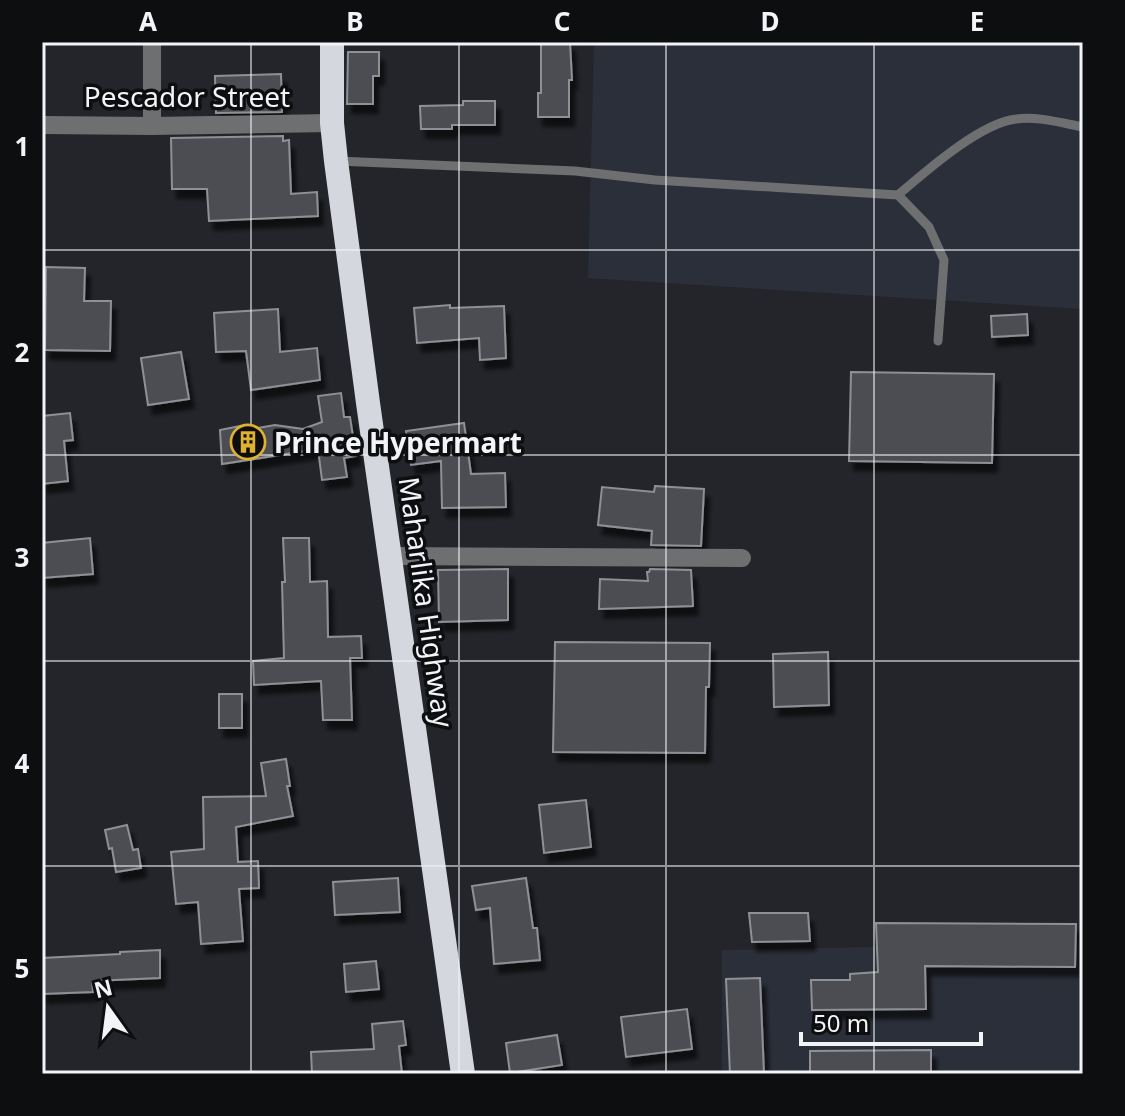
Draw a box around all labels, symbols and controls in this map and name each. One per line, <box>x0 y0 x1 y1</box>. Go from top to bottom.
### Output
text: A <box>139 3 157 39</box>
text: B <box>346 3 364 39</box>
text: C <box>554 3 570 39</box>
text: D <box>760 3 780 39</box>
text: E <box>970 3 984 39</box>
street label: Pescador Street <box>84 77 290 115</box>
text: 1 <box>15 128 29 164</box>
text: 2 <box>15 334 30 370</box>
building icon: Prince Hypermart <box>229 423 267 461</box>
place label: Prince Hypermart <box>274 423 522 461</box>
street label: Maharlika Highway <box>391 474 463 730</box>
text: 3 <box>15 539 29 575</box>
text: 4 <box>15 745 30 781</box>
text: 5 <box>15 950 29 986</box>
north arrow <box>68 968 148 1048</box>
text: N <box>91 971 115 1004</box>
scale bar <box>801 996 981 1046</box>
text: 50 m <box>813 1006 869 1039</box>

